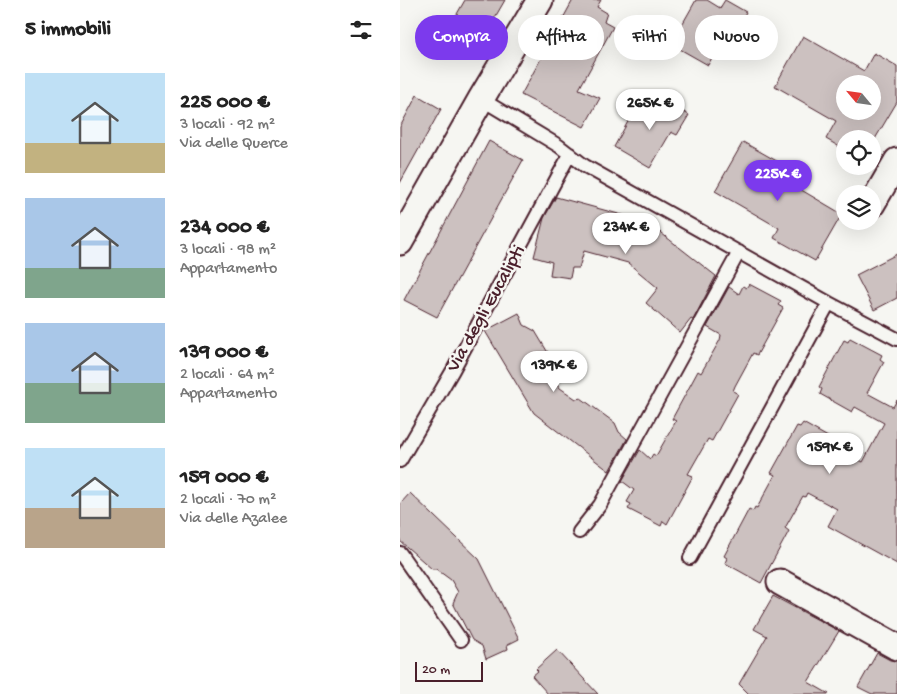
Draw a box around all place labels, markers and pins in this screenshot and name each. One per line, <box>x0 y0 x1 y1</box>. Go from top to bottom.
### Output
pin: 265K € <box>609 88 691 131</box>
pin: 225K € <box>737 160 819 202</box>
pin: 234K € <box>585 212 667 255</box>
pin: 139K € <box>513 350 595 393</box>
pin: 159K € <box>789 432 871 475</box>

